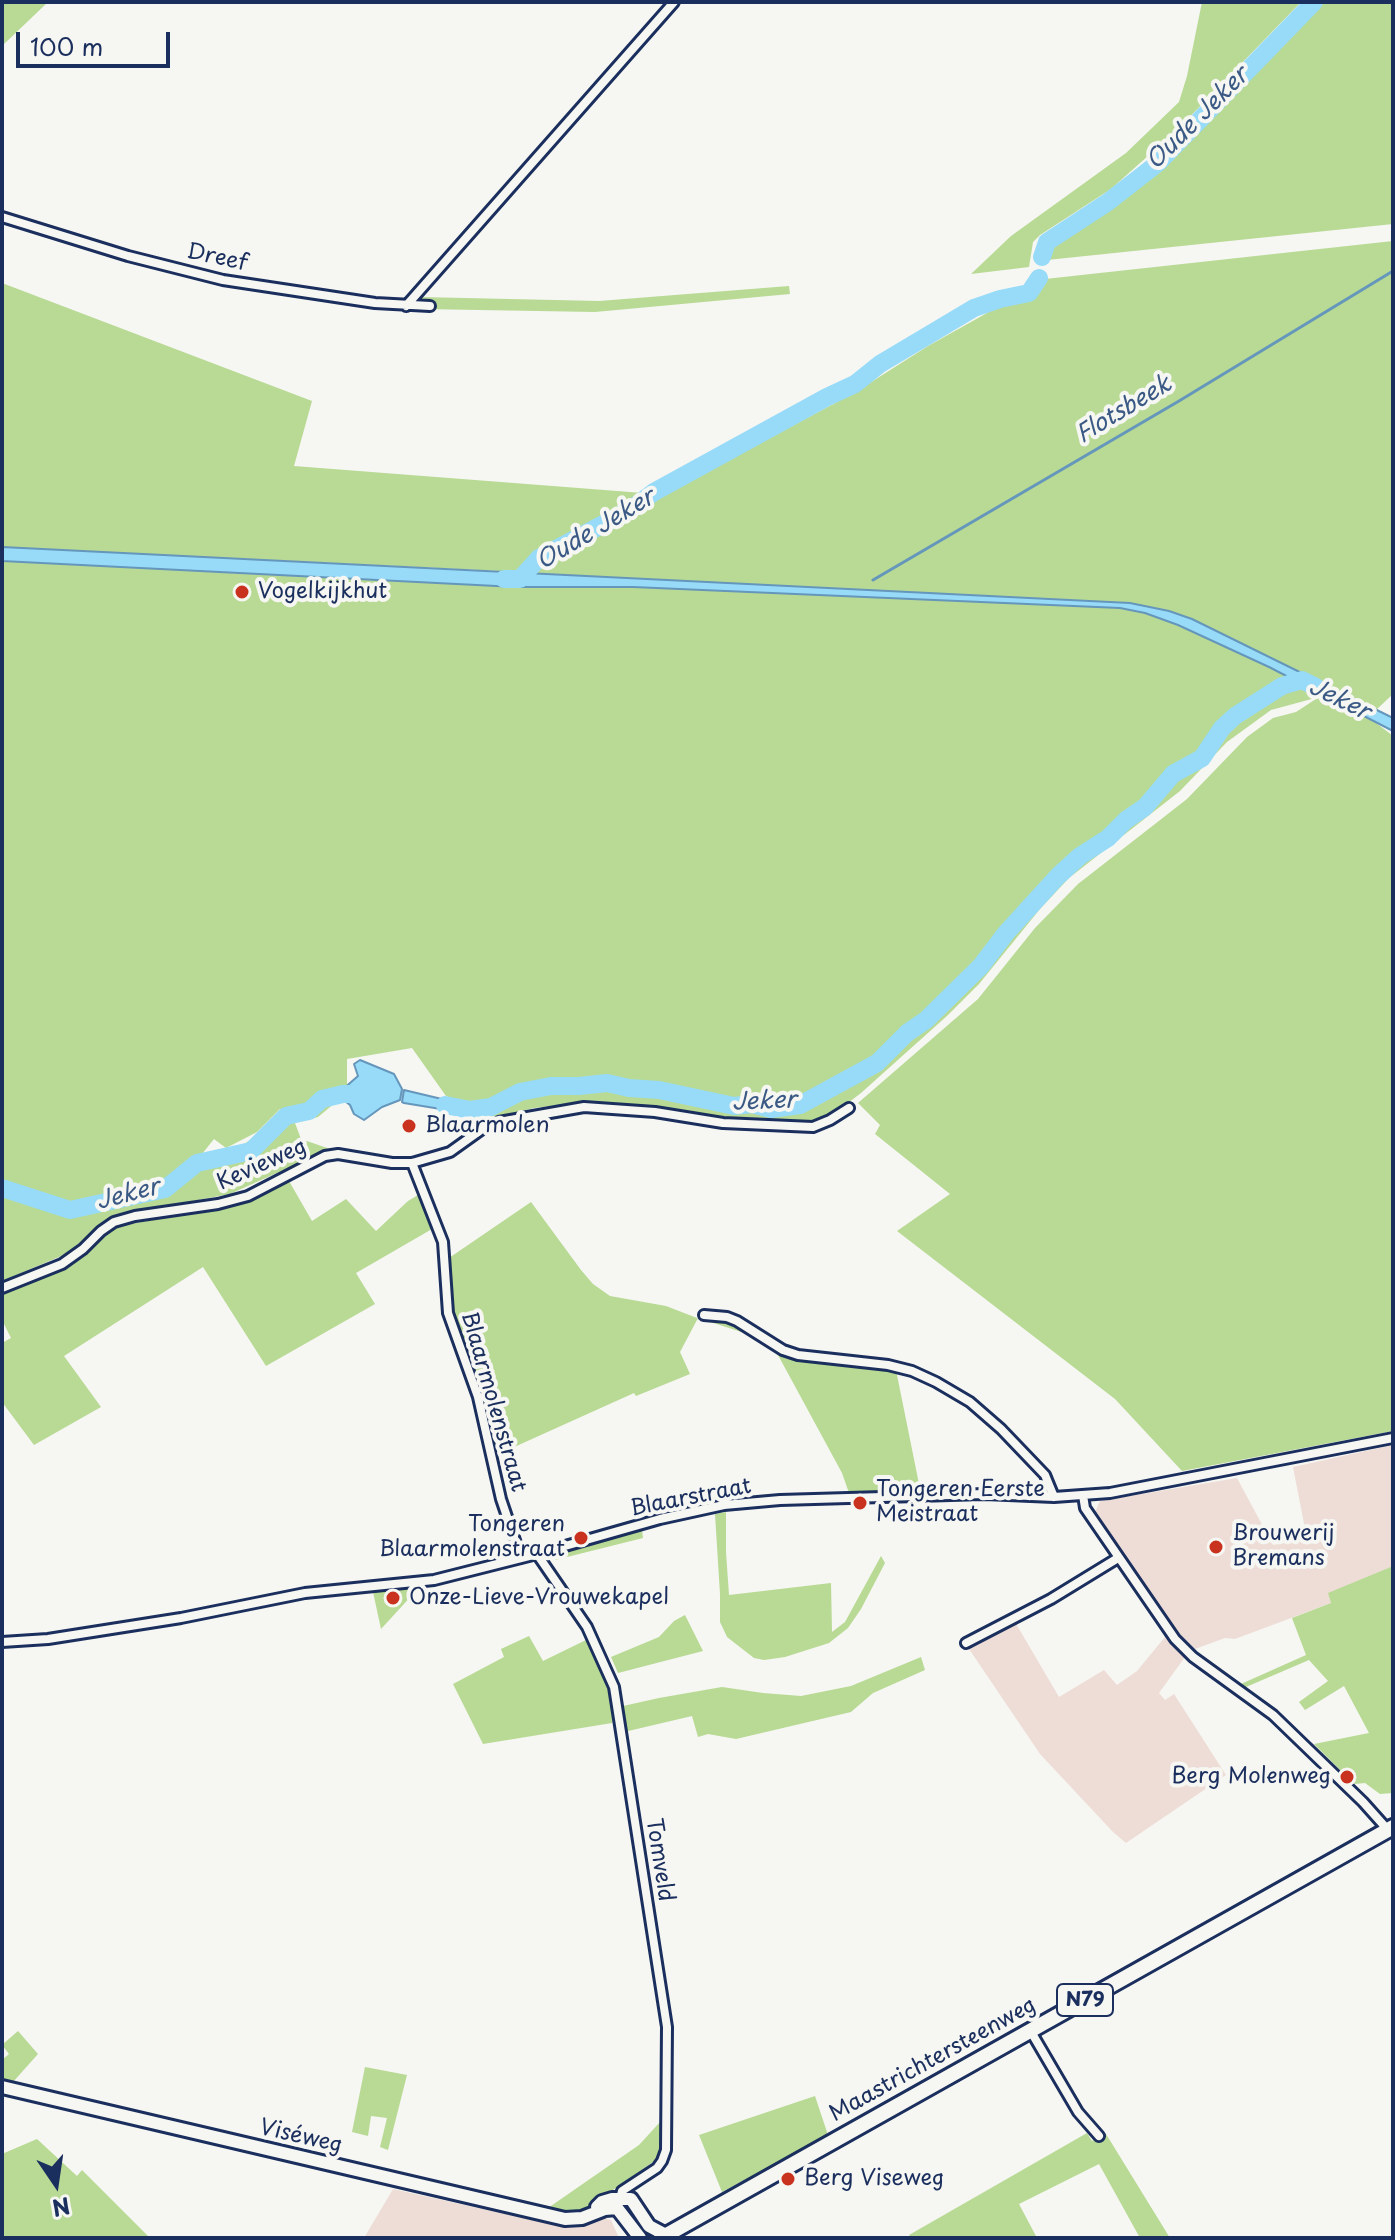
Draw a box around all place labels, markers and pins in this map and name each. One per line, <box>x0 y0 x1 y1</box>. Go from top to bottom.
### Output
place label: Vogelkijkhut <box>258 579 387 605</box>
marker: Vogelkijkhut <box>233 583 251 601</box>
place label: Blaarmolen <box>425 1113 550 1139</box>
marker: Blaarmolen <box>400 1117 418 1135</box>
place label: Tongeren Eerste Meistraat <box>876 1477 1045 1528</box>
marker: Tongeren Eerste Meistraat <box>851 1494 869 1512</box>
place label: Tongeren Blaarmolenstraat <box>379 1512 565 1564</box>
place label: Brouwerij Bremans <box>1232 1521 1334 1572</box>
marker: Tongeren Blaarmolenstraat <box>572 1529 590 1547</box>
marker: Brouwerij Bremans <box>1207 1538 1225 1556</box>
place label: Onze-Lieve-Vrouwekapel <box>409 1585 669 1611</box>
marker: Onze-Lieve-Vrouwekapel <box>384 1589 402 1607</box>
place label: Berg Molenweg <box>1171 1764 1331 1790</box>
marker: Berg Molenweg <box>1338 1768 1356 1786</box>
place label: Berg Viseweg <box>804 2166 944 2192</box>
marker: Berg Viseweg <box>779 2170 797 2188</box>

